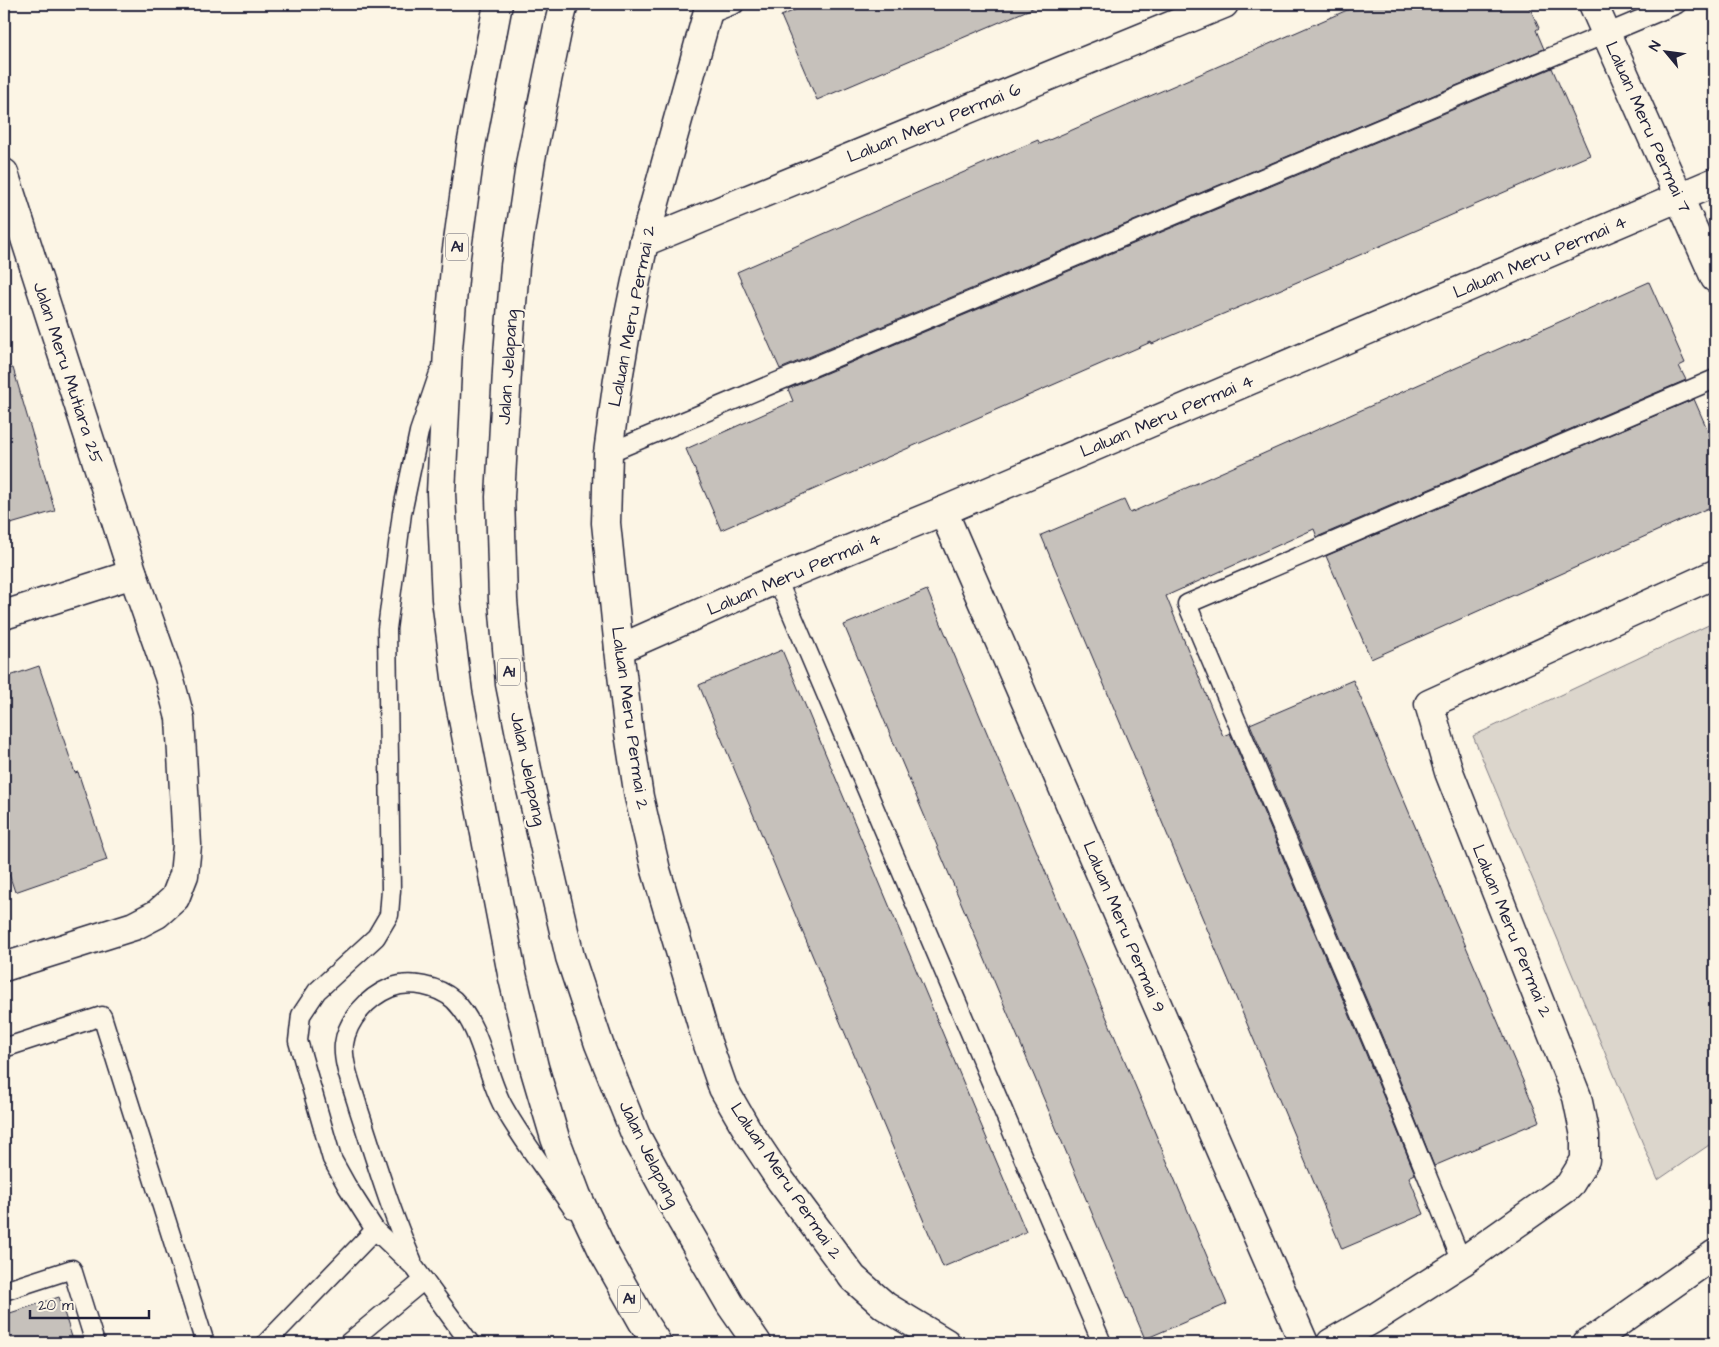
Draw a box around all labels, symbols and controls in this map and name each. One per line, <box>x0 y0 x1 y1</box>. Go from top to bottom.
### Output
north arrow <box>1642 28 1692 78</box>
street label: Laluan Meru Permai 7 <box>1599 37 1697 217</box>
text: N <box>1645 37 1666 55</box>
street label: Laluan Meru Permai 6 <box>843 77 1025 169</box>
street label: Laluan Meru Permai 4 <box>1449 209 1631 305</box>
street label: Laluan Meru Permai 2 <box>602 222 662 409</box>
road number: A1 <box>446 233 468 260</box>
street label: Jalan Meru Mutiara 25 <box>27 279 109 468</box>
street label: Jalan Jelapang <box>491 308 525 426</box>
street label: Laluan Meru Permai 4 <box>1076 368 1258 464</box>
street label: Laluan Meru Permai 4 <box>703 526 885 622</box>
street label: Laluan Meru Permai 2 <box>605 625 655 812</box>
road number: A1 <box>498 659 520 686</box>
street label: Jalan Jelapang <box>503 710 552 828</box>
street label: Laluan Meru Permai 9 <box>1076 837 1172 1017</box>
street label: Laluan Meru Permai 2 <box>1466 841 1558 1022</box>
street label: Jalan Jelapang <box>612 1097 686 1212</box>
street label: Laluan Meru Permai 2 <box>724 1098 848 1265</box>
road number: A1 <box>618 1286 640 1312</box>
scale bar <box>30 1287 149 1319</box>
text: 20 m <box>38 1295 74 1316</box>

